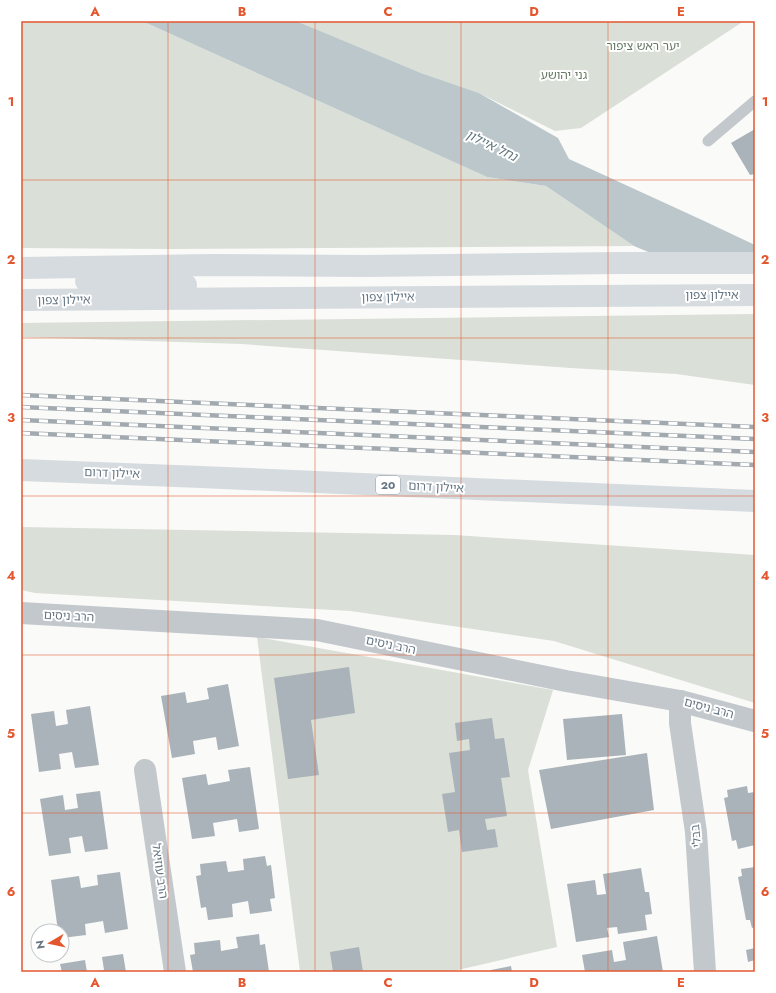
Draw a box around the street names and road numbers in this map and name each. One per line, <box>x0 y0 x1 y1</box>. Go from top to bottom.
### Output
street label: איילון צפון <box>686 286 739 304</box>
street label: איילון צפון <box>361 288 415 306</box>
street label: איילון צפון <box>37 291 91 309</box>
street label: איילון דרום <box>84 463 141 483</box>
road number: 20 <box>376 476 400 494</box>
street label: איילון דרום <box>408 477 465 497</box>
street label: הרב ניסים <box>43 606 95 626</box>
street label: הרב ניסים <box>364 631 418 659</box>
street label: הרב ניסים <box>682 693 736 723</box>
street label: בבלי <box>686 823 706 849</box>
street label: הרב עוזיאל <box>147 842 173 900</box>

